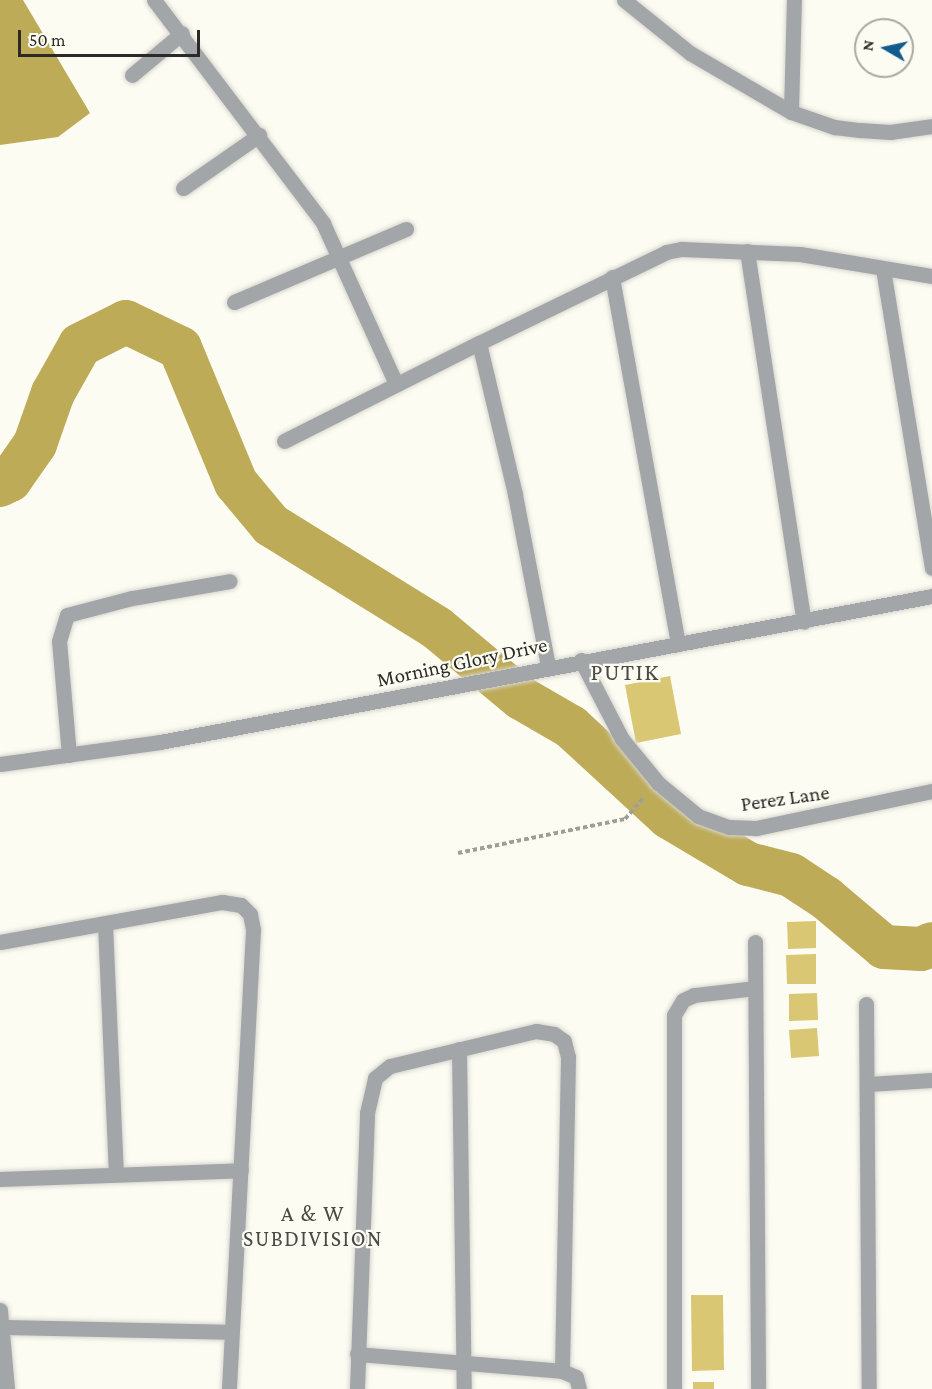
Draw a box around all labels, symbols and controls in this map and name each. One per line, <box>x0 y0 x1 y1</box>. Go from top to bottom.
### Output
scale bar <box>21 18 202 56</box>
north arrow <box>854 18 914 78</box>
text: 50 m <box>29 30 66 50</box>
text: N <box>858 39 877 52</box>
street label: Morning Glory Drive <box>375 632 549 692</box>
district label: PUTIK <box>590 658 660 686</box>
street label: Perez Lane <box>739 779 831 817</box>
district label: A & W SUBDIVISION <box>243 1200 383 1252</box>

